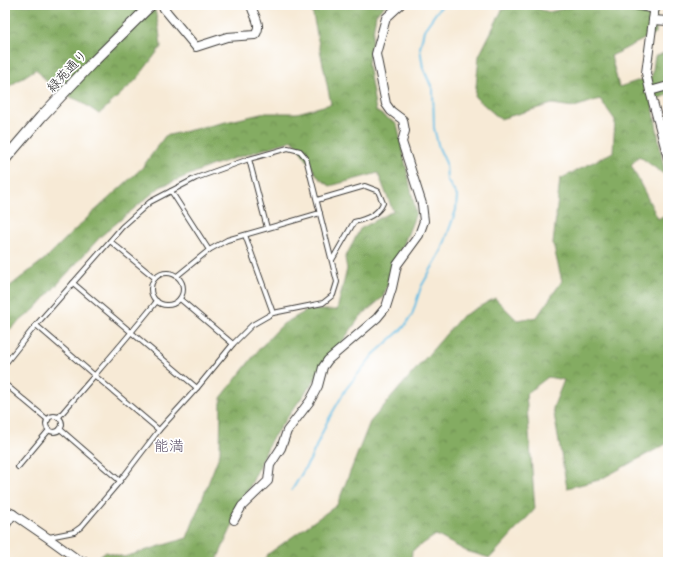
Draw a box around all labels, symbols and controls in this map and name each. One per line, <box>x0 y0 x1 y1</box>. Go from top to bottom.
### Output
street label: 緑苑通り <box>43 46 91 96</box>
district label: 能満 <box>154 436 184 455</box>

